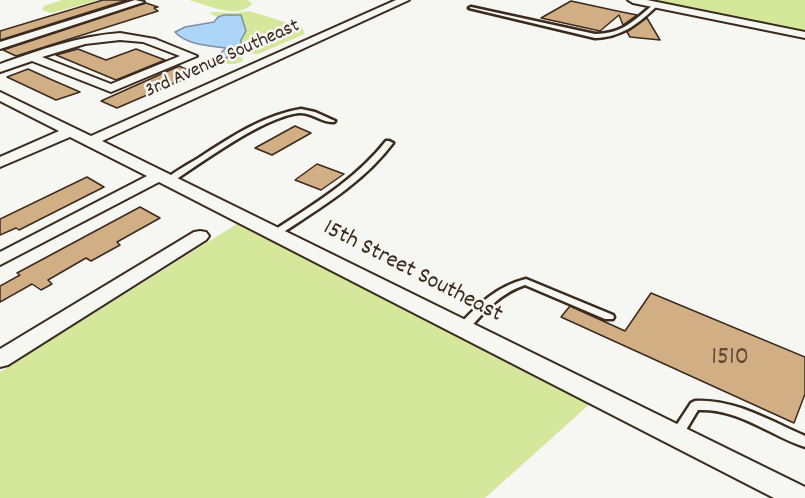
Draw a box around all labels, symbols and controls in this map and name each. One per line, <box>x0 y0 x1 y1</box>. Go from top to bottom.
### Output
street label: 3rd Avenue Southeast <box>142 15 304 105</box>
street label: 15th Street Southeast <box>317 215 507 331</box>
house number: 1510 <box>711 343 749 375</box>

